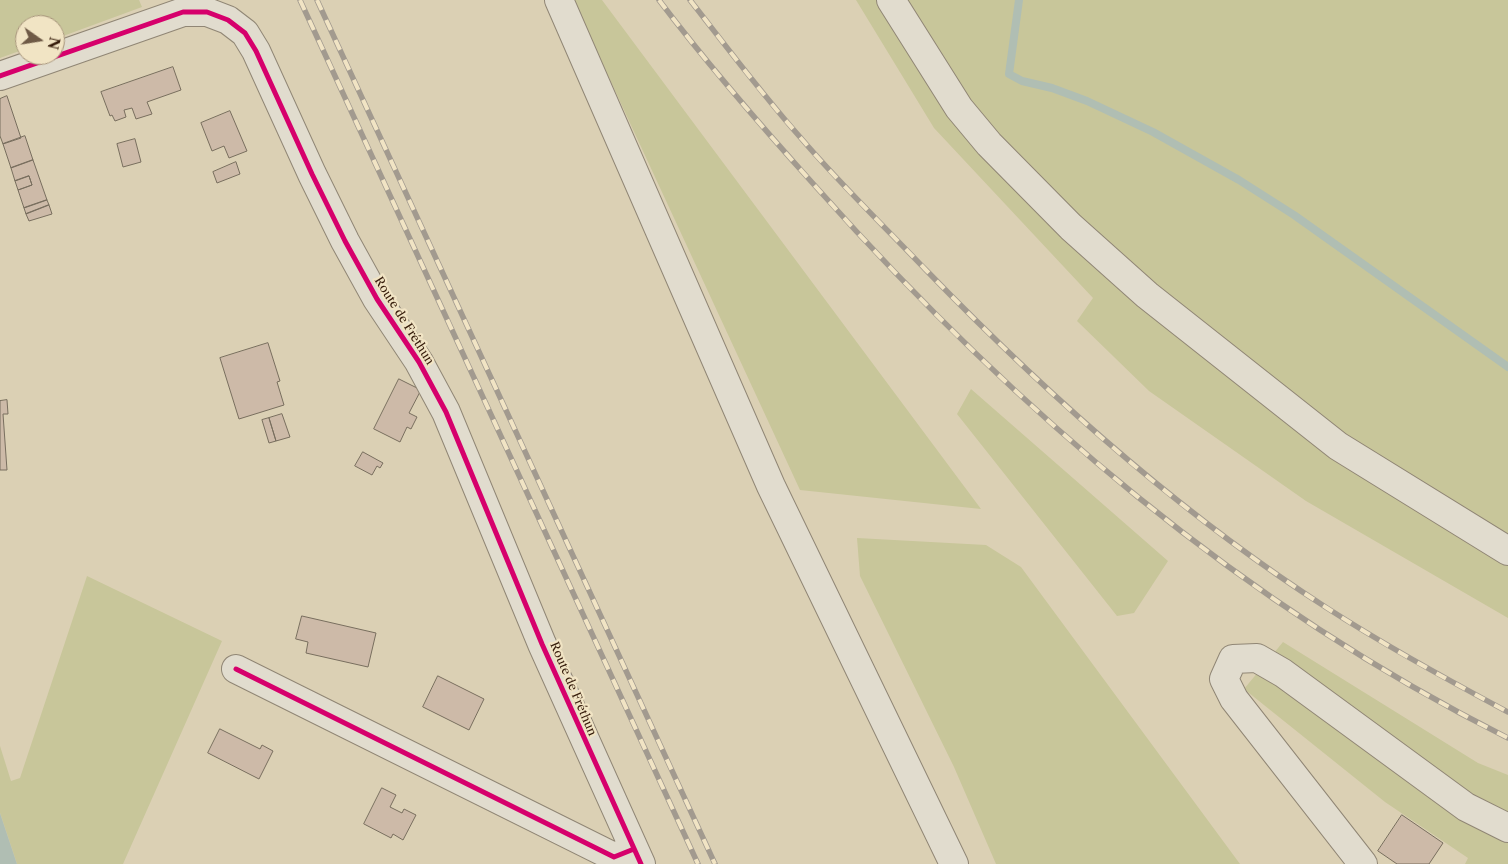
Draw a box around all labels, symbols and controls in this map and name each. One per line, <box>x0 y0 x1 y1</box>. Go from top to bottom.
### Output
north arrow <box>15 15 65 65</box>
text: N <box>44 35 64 51</box>
street label: Route de Fréthun <box>371 274 437 368</box>
street label: Route de Fréthun <box>547 640 599 738</box>

